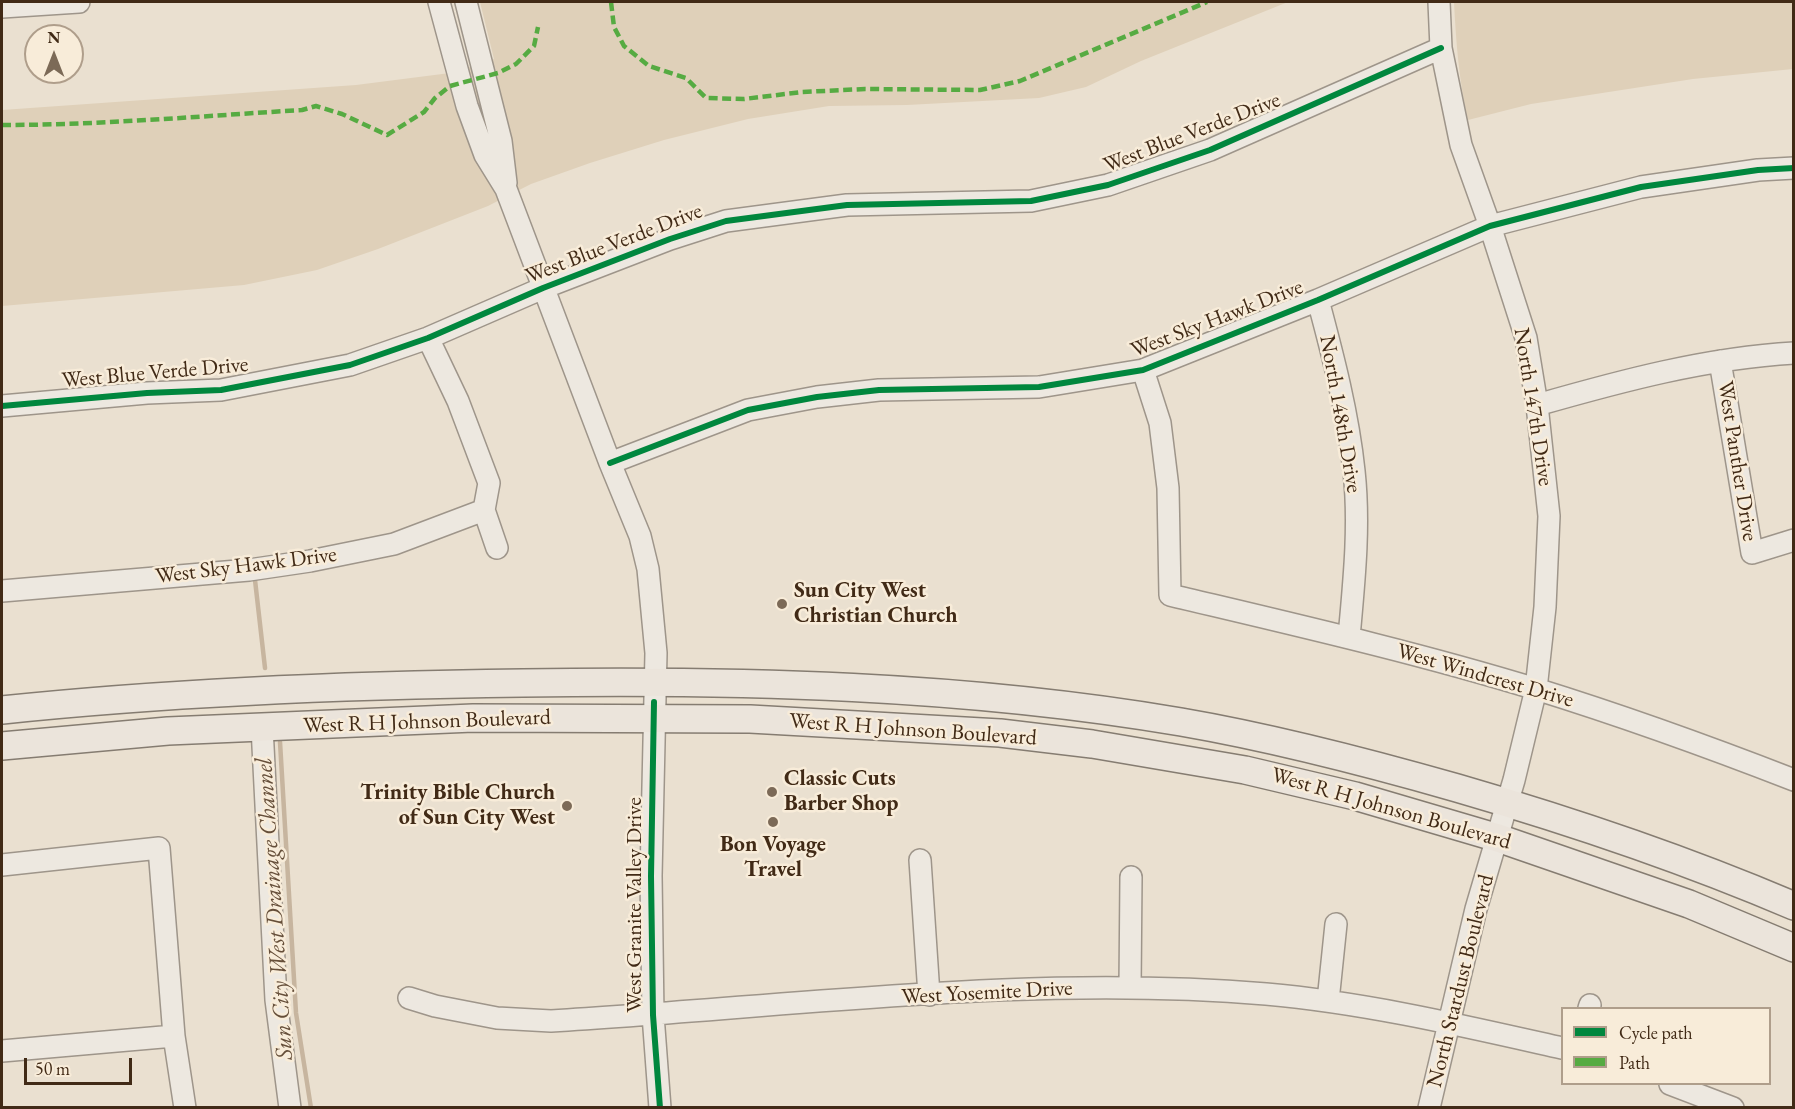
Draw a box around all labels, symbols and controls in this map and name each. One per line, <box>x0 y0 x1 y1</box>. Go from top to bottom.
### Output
north arrow <box>24 24 84 84</box>
text: N <box>48 27 60 48</box>
street label: West Blue Verde Drive <box>1100 87 1284 179</box>
street label: West Blue Verde Drive <box>522 198 706 290</box>
street label: West Sky Hawk Drive <box>1127 274 1307 364</box>
street label: North 147th Drive <box>1507 326 1559 488</box>
street label: North 148th Drive <box>1313 333 1367 495</box>
street label: West Blue Verde Drive <box>61 352 249 394</box>
street label: West Panther Drive <box>1711 379 1763 543</box>
street label: West Sky Hawk Drive <box>154 542 338 590</box>
place label: Sun City West Christian Church <box>794 578 957 630</box>
marker: Sun City West Christian Church <box>775 597 789 611</box>
street label: West Windcrest Drive <box>1394 638 1576 714</box>
street label: West R H Johnson Boulevard <box>303 704 551 740</box>
street label: West R H Johnson Boulevard <box>788 708 1038 752</box>
water label: Sun City West Drainage Channel <box>250 757 300 1061</box>
street label: West R H Johnson Boulevard <box>1268 762 1514 856</box>
place label: Classic Cuts Barber Shop <box>784 766 898 818</box>
place label: Trinity Bible Church of Sun City West <box>360 780 555 831</box>
marker: Classic Cuts Barber Shop <box>765 785 779 799</box>
street label: West Granite Valley Drive <box>622 797 648 1013</box>
marker: Trinity Bible Church of Sun City West <box>560 799 574 813</box>
marker: Bon Voyage Travel <box>766 815 780 829</box>
place label: Bon Voyage Travel <box>720 832 826 884</box>
street label: North Stardust Boulevard <box>1422 872 1500 1090</box>
street label: West Yosemite Drive <box>901 975 1073 1011</box>
legend <box>1561 1007 1771 1085</box>
text: Cycle path <box>1619 1021 1693 1044</box>
scale bar <box>27 1046 135 1084</box>
text: Path <box>1619 1051 1650 1074</box>
text: 50 m <box>35 1057 70 1080</box>

